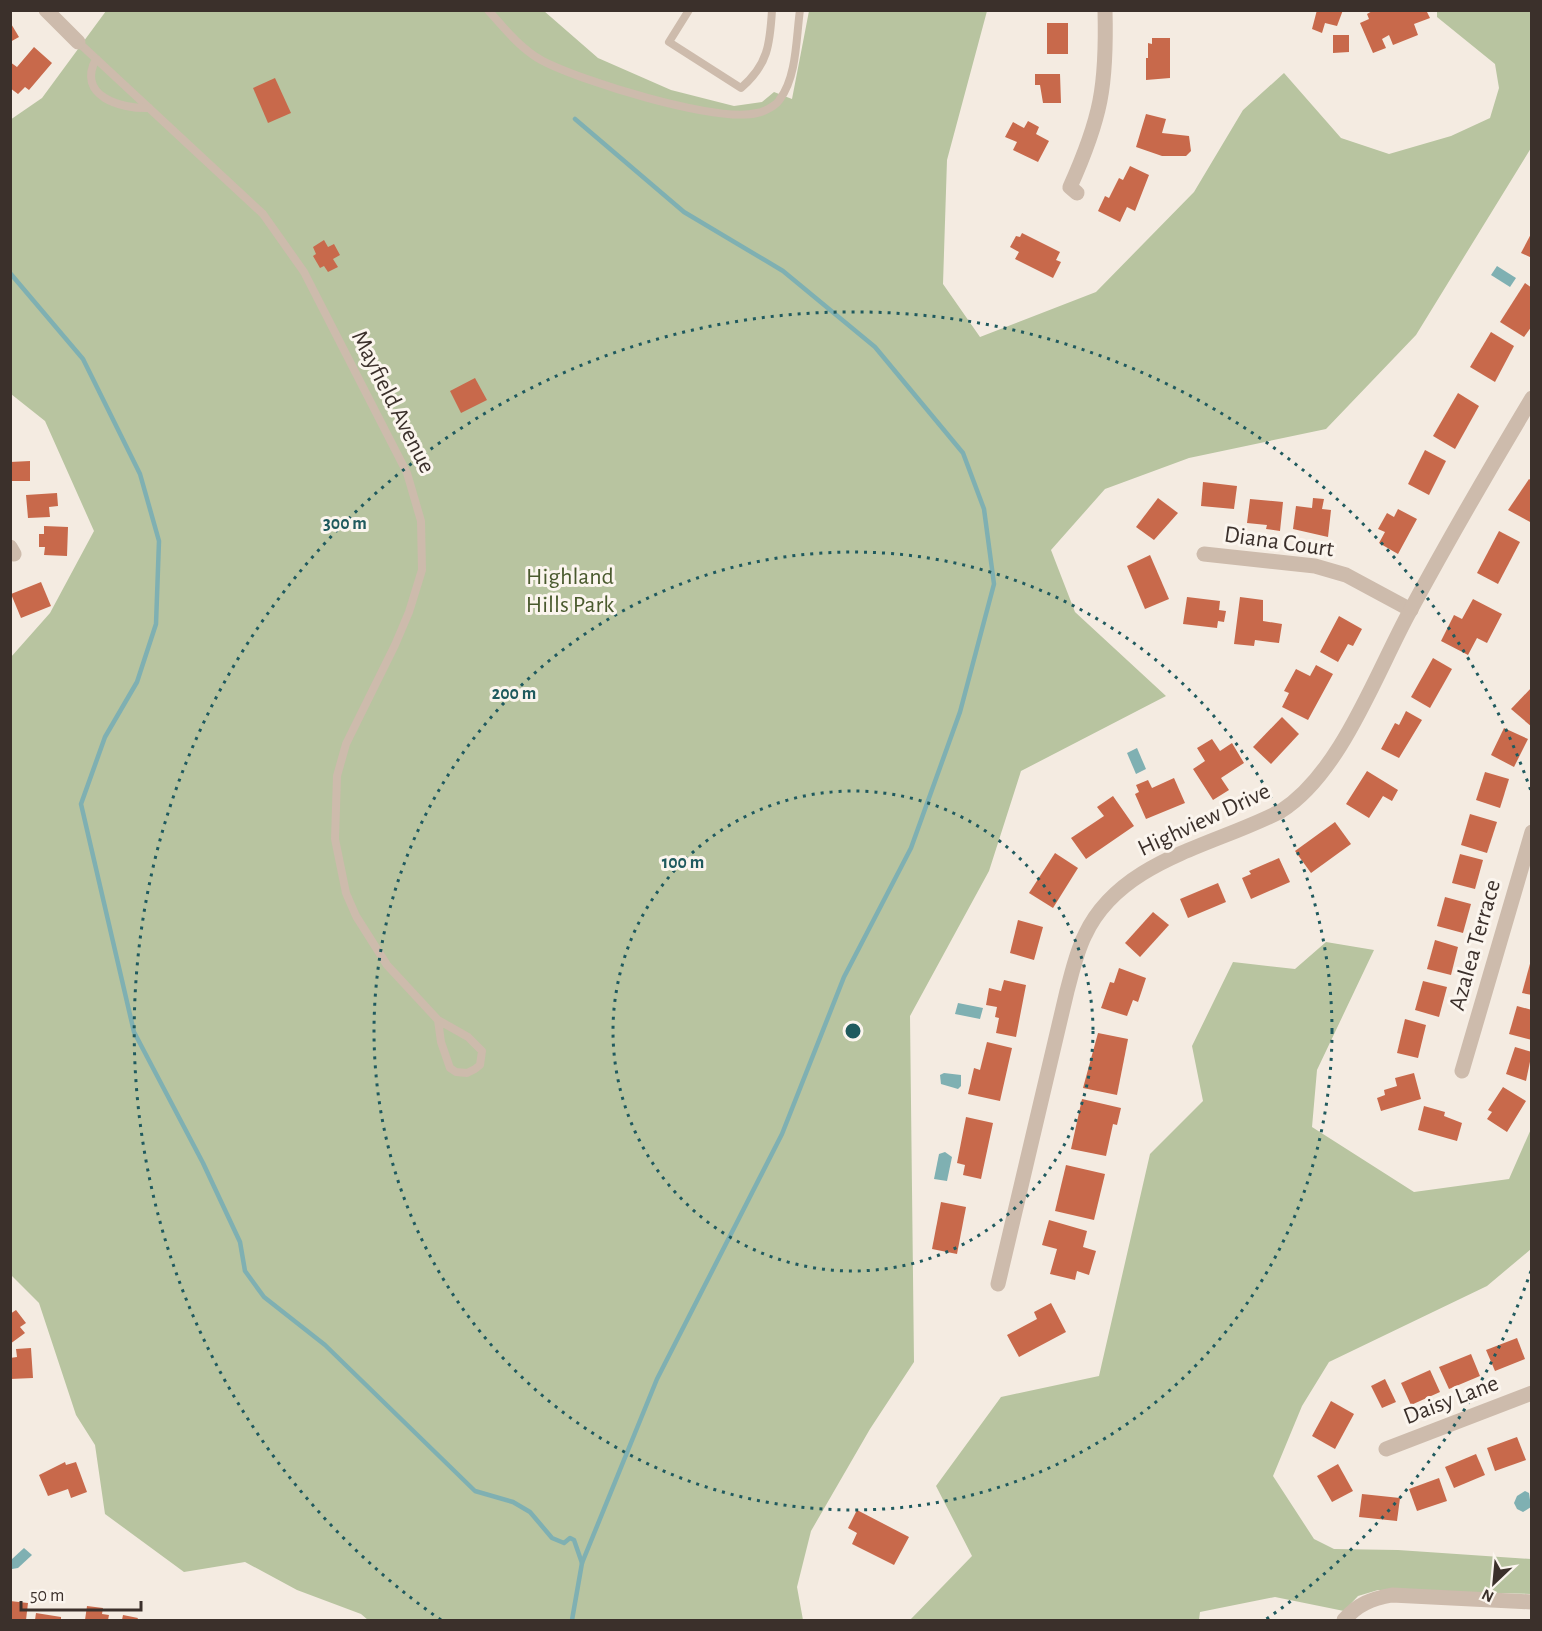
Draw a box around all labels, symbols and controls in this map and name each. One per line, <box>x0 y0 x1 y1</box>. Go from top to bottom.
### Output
street label: Mayfield Avenue <box>347 327 439 477</box>
text: 300 m <box>323 515 367 533</box>
street label: Diana Court <box>1222 522 1336 562</box>
park label: Highland Hills Park <box>526 565 614 617</box>
text: 200 m <box>492 685 536 703</box>
street label: Highview Drive <box>1134 779 1274 861</box>
text: 100 m <box>662 854 704 872</box>
street label: Azalea Terrace <box>1445 877 1505 1013</box>
centre of rings <box>843 1021 863 1041</box>
street label: Daisy Lane <box>1400 1371 1502 1429</box>
north arrow <box>1464 1553 1524 1613</box>
scale bar <box>21 1574 141 1612</box>
text: N <box>1479 1586 1496 1605</box>
text: 50 m <box>30 1587 64 1605</box>

